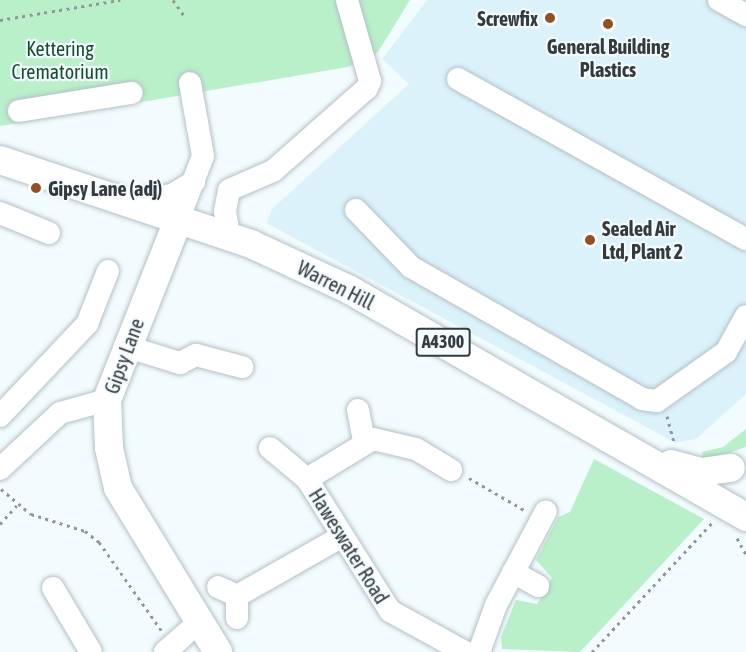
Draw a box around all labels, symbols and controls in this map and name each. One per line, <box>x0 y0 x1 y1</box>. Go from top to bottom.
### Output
place label: Screwfix <box>477 6 538 30</box>
marker: Screwfix <box>543 11 557 25</box>
marker: General Building Plastics <box>601 17 615 31</box>
place label: General Building Plastics <box>547 34 669 81</box>
park label: Kettering Crematorium <box>11 36 109 83</box>
place label: Gipsy Lane (adj) <box>48 176 162 200</box>
marker: Gipsy Lane (adj) <box>29 181 43 195</box>
place label: Sealed Air Ltd, Plant 2 <box>602 216 683 263</box>
marker: Sealed Air Ltd, Plant 2 <box>583 233 597 247</box>
street label: Warren Hill <box>293 255 379 315</box>
street label: Gipsy Lane <box>99 315 149 397</box>
road number: A4300 <box>414 327 472 357</box>
street label: Haweswater Road <box>304 484 394 608</box>

